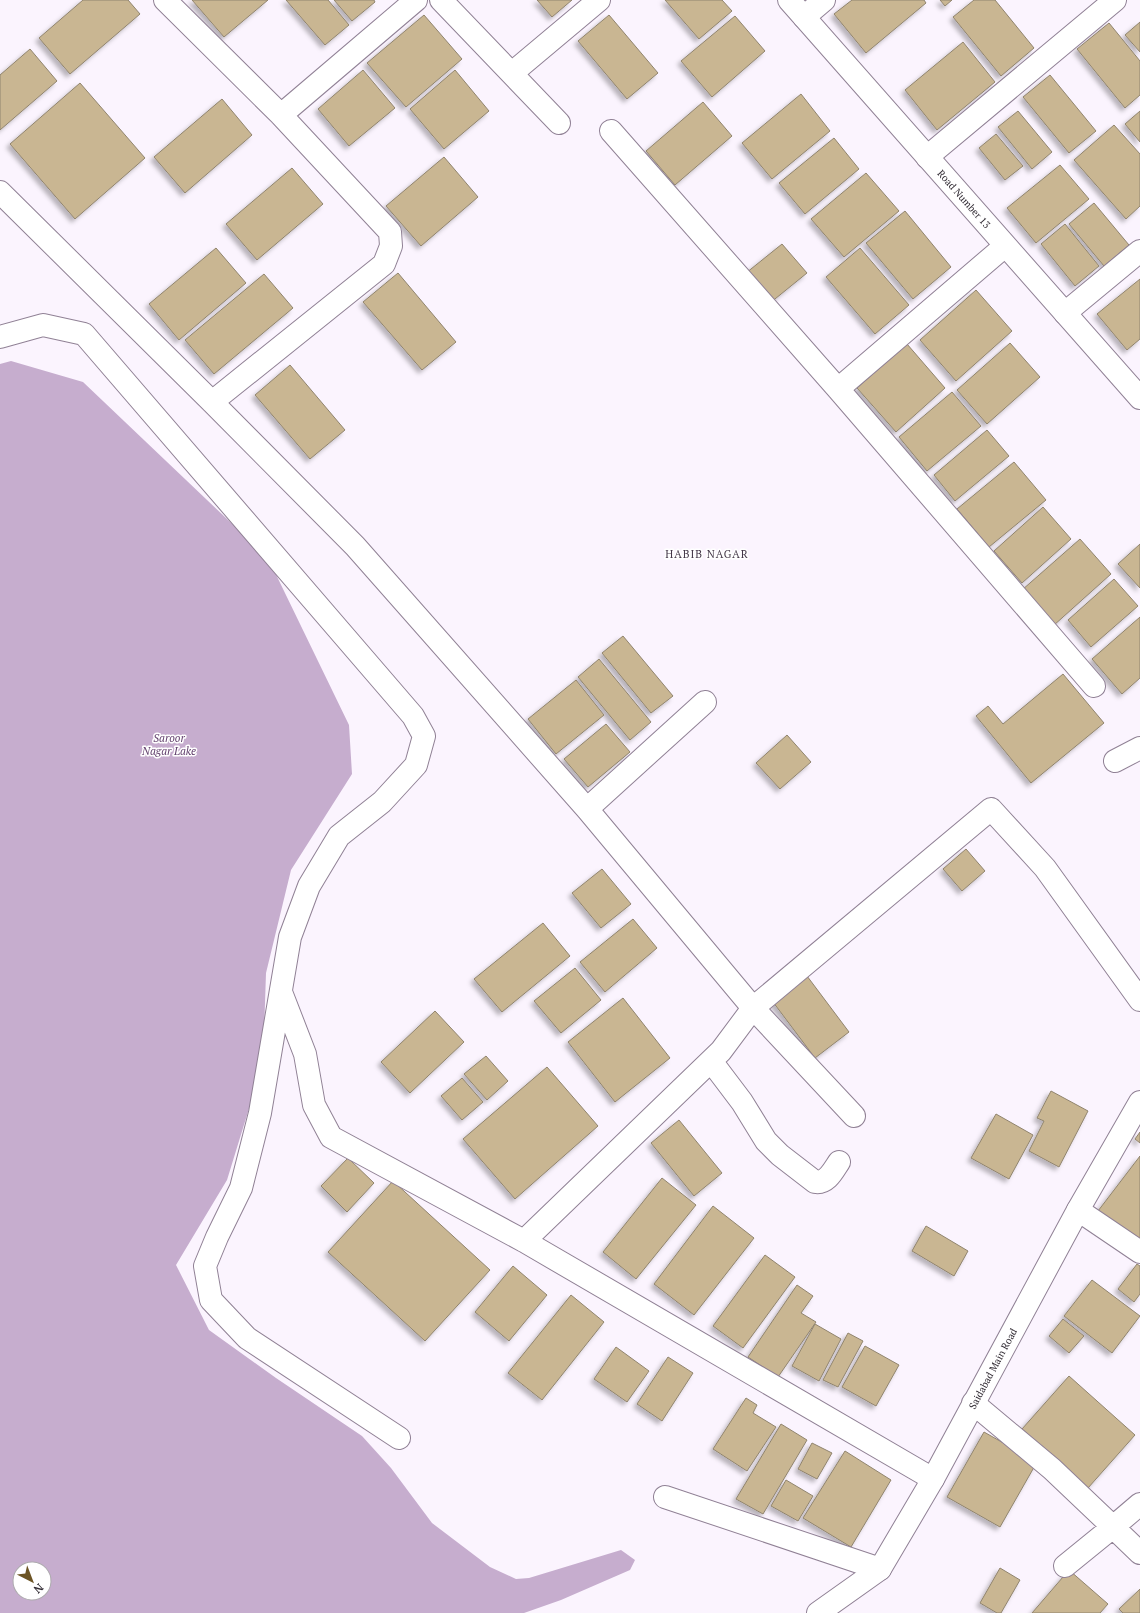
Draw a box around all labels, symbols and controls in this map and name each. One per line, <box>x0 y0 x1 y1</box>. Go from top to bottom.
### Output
street label: Road Number 13 <box>935 167 994 231</box>
district label: HABIB NAGAR <box>665 547 749 561</box>
water label: Saroor Nagar Lake <box>141 731 196 758</box>
street label: Saidabad Main Road <box>965 1325 1020 1411</box>
north arrow <box>12 1561 52 1601</box>
text: N <box>30 1580 46 1597</box>

